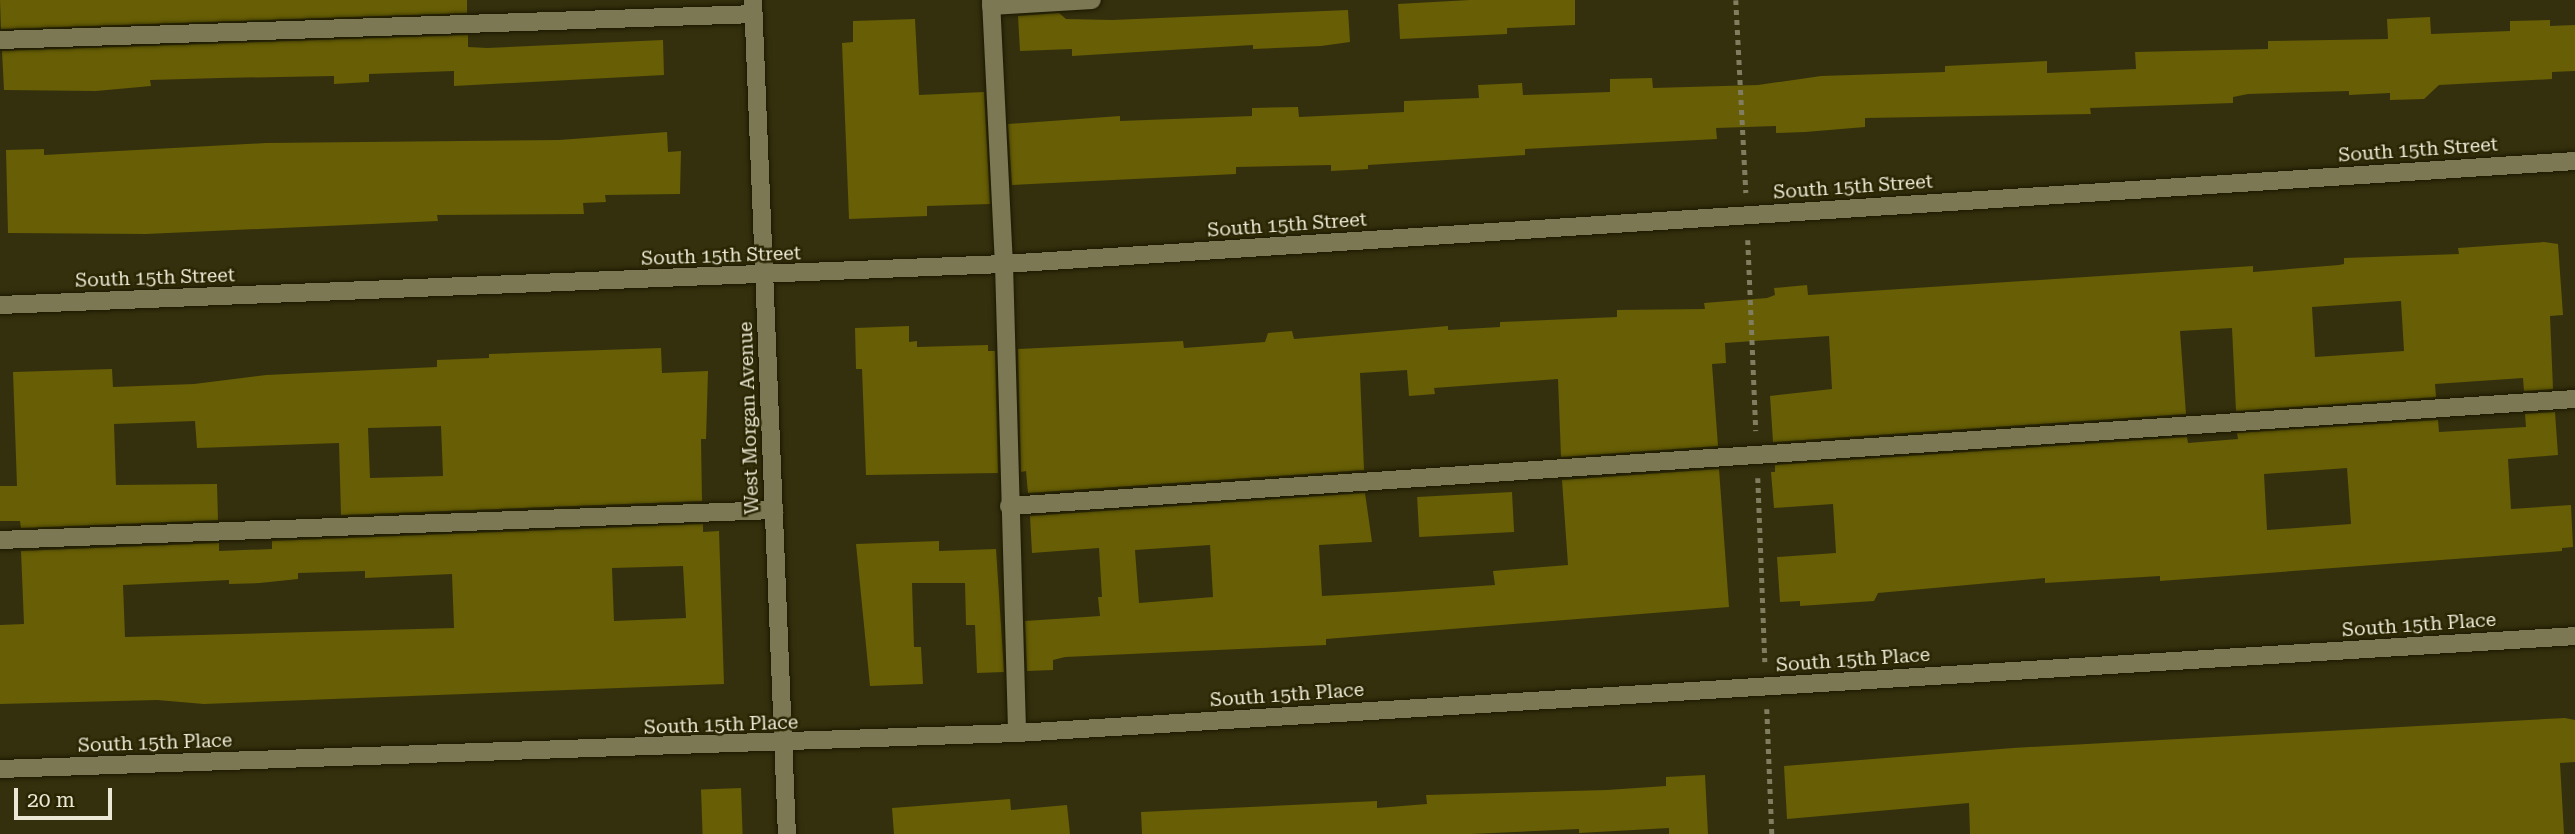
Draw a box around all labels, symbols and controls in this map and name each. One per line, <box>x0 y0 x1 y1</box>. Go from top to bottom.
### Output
street label: South 15th Street <box>2338 133 2498 167</box>
street label: South 15th Street <box>1773 170 1933 204</box>
street label: South 15th Street <box>1207 208 1367 242</box>
street label: South 15th Street <box>641 242 801 270</box>
street label: South 15th Street <box>75 264 235 292</box>
street label: West Morgan Avenue <box>734 321 764 515</box>
street label: South 15th Place <box>2341 608 2497 642</box>
street label: South 15th Place <box>1775 643 1931 677</box>
street label: South 15th Place <box>1209 678 1365 712</box>
street label: South 15th Place <box>643 711 799 739</box>
street label: South 15th Place <box>77 729 233 757</box>
scale bar <box>18 774 116 818</box>
text: 20 m <box>27 788 75 812</box>

